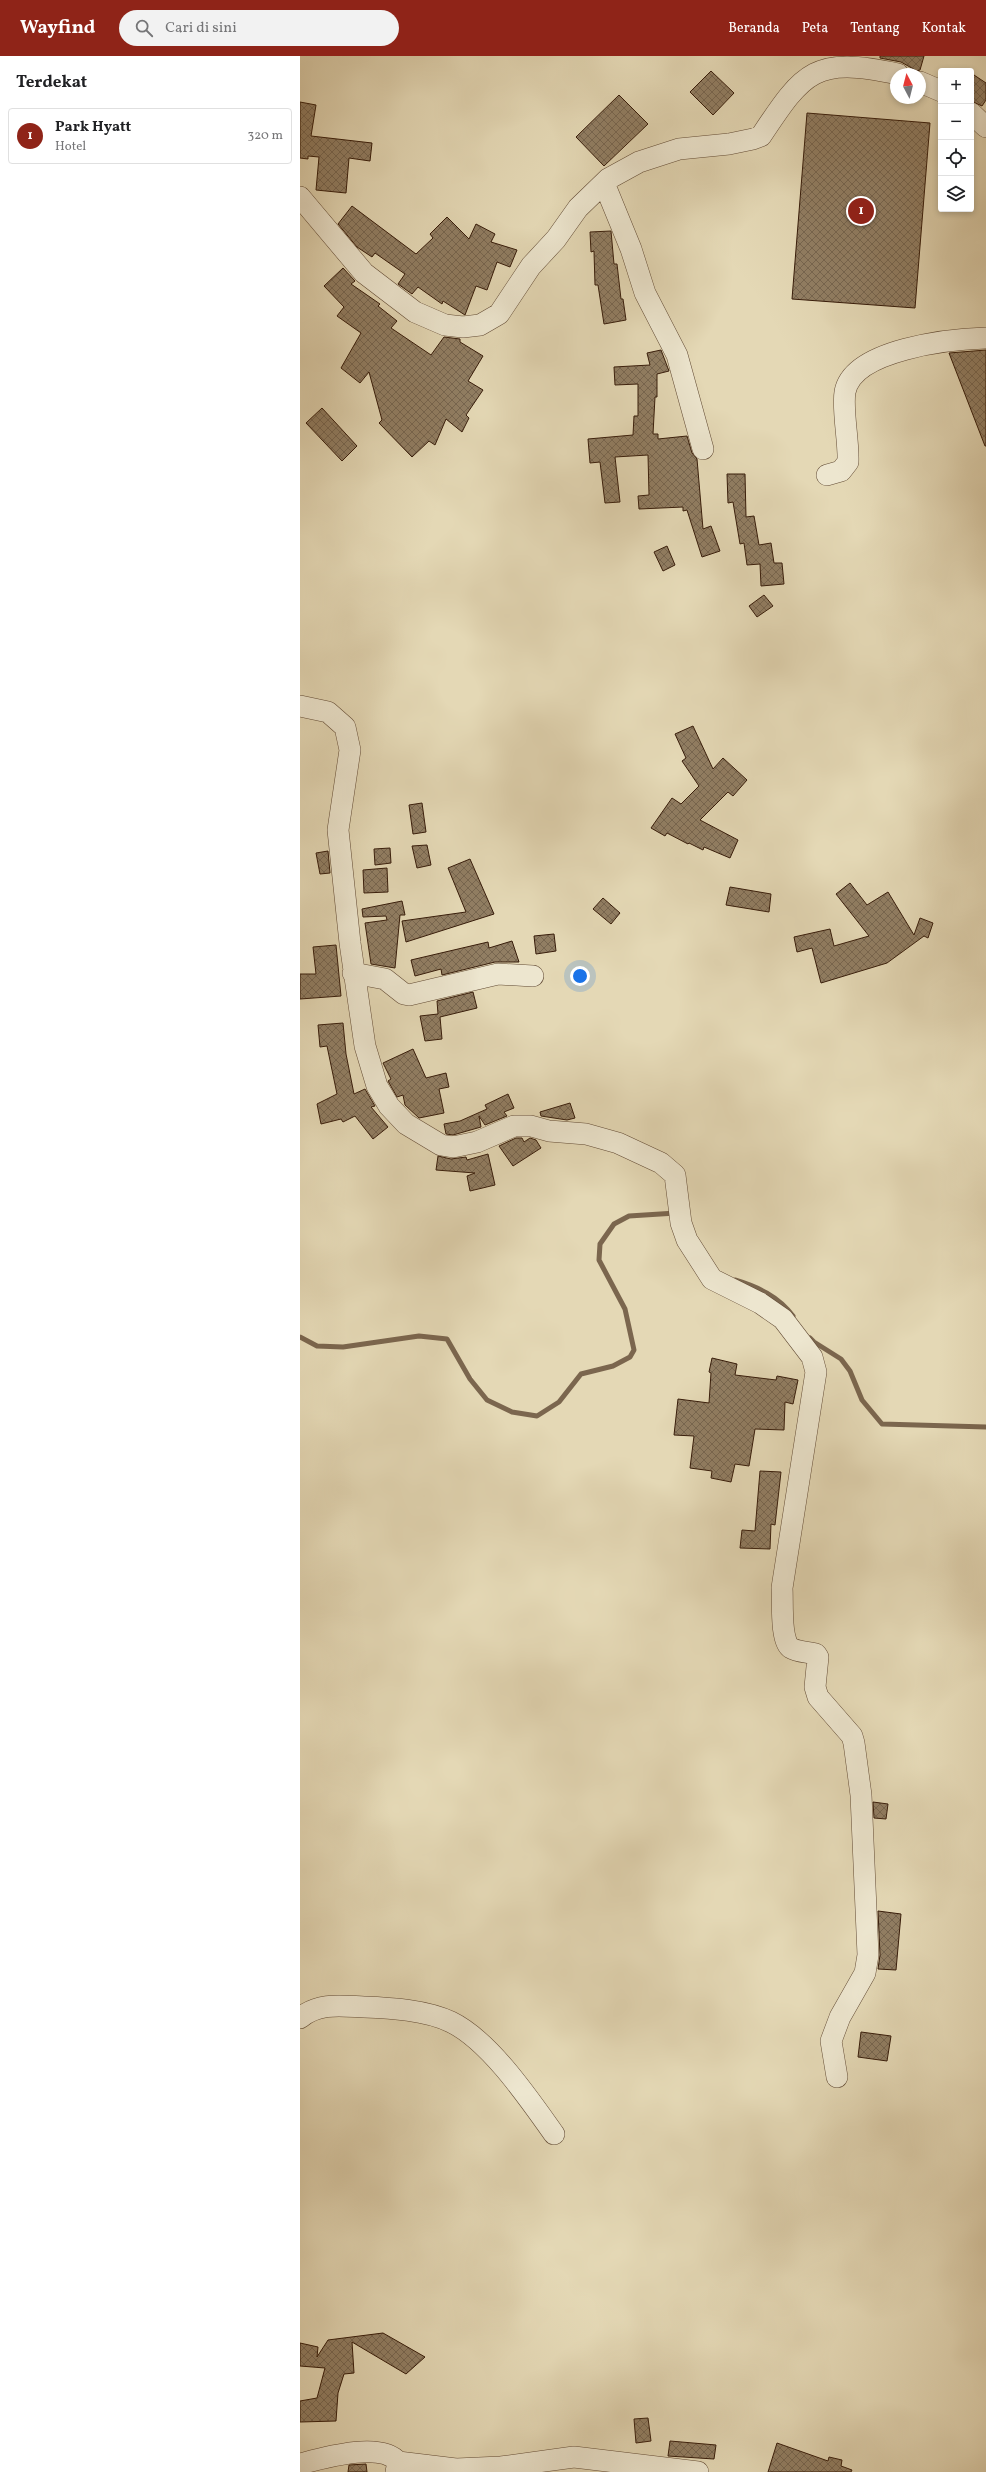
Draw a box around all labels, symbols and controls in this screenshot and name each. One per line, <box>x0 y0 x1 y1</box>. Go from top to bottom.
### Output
search box <box>119 10 399 46</box>
text: Wayfind <box>20 15 95 41</box>
icon: search <box>133 17 155 39</box>
text: Cari di sini <box>165 18 237 39</box>
text: Beranda <box>728 19 780 38</box>
text: Peta <box>802 19 828 38</box>
text: Tentang <box>850 19 900 38</box>
text: Kontak <box>922 19 966 38</box>
north arrow <box>890 68 926 104</box>
map controls <box>938 68 974 212</box>
button: + <box>938 68 974 104</box>
text: Terdekat <box>16 71 87 94</box>
button: − <box>938 104 974 140</box>
text: Park Hyatt <box>55 117 131 138</box>
text: 1 <box>27 127 33 145</box>
text: 320 m <box>248 127 283 145</box>
text: Hotel <box>55 138 86 156</box>
button: locate <box>938 140 974 176</box>
button: layers <box>938 176 974 212</box>
pin: 1 <box>848 196 874 226</box>
your location <box>570 966 590 986</box>

